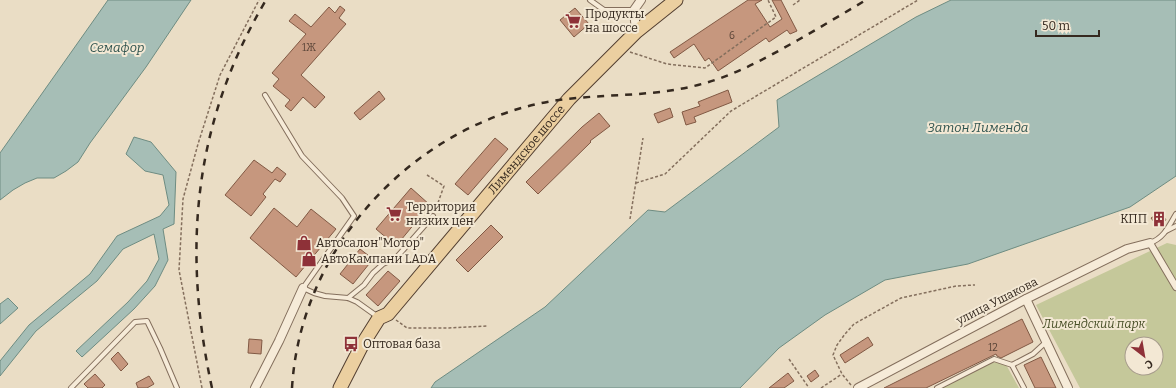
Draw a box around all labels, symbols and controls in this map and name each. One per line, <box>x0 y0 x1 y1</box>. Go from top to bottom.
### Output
place label: Продукты на шоссе <box>585 7 645 35</box>
supermarket icon: Продукты на шоссе <box>564 12 582 30</box>
scale bar <box>1036 12 1099 38</box>
text: 50 m <box>1042 19 1071 33</box>
house number: 6 <box>729 30 735 42</box>
water label: Семафор <box>89 40 145 55</box>
house number: 1Ж <box>302 42 316 54</box>
street label: Лимендское шоссе <box>485 102 568 197</box>
water label: Затон Лименда <box>928 120 1028 135</box>
place label: Территория низких цен <box>406 200 476 228</box>
supermarket icon: Территория низких цен <box>385 205 403 223</box>
building icon: КПП <box>1150 210 1168 228</box>
place label: КПП <box>1120 212 1147 226</box>
shop icon: Автосалон"Мотор" <box>295 234 313 252</box>
place label: Автосалон"Мотор" <box>316 236 424 250</box>
shop icon: АвтоКампани LADA <box>300 250 318 268</box>
place label: АвтоКампани LADA <box>321 252 437 266</box>
street label: улица Ушакова <box>953 274 1040 328</box>
park label: Лимендский парк <box>1042 317 1145 331</box>
bus stop icon: Оптовая база <box>342 335 360 353</box>
north arrow <box>1124 336 1164 376</box>
place label: Оптовая база <box>363 337 441 351</box>
house number: 12 <box>988 342 998 354</box>
text: С <box>1143 357 1155 372</box>

